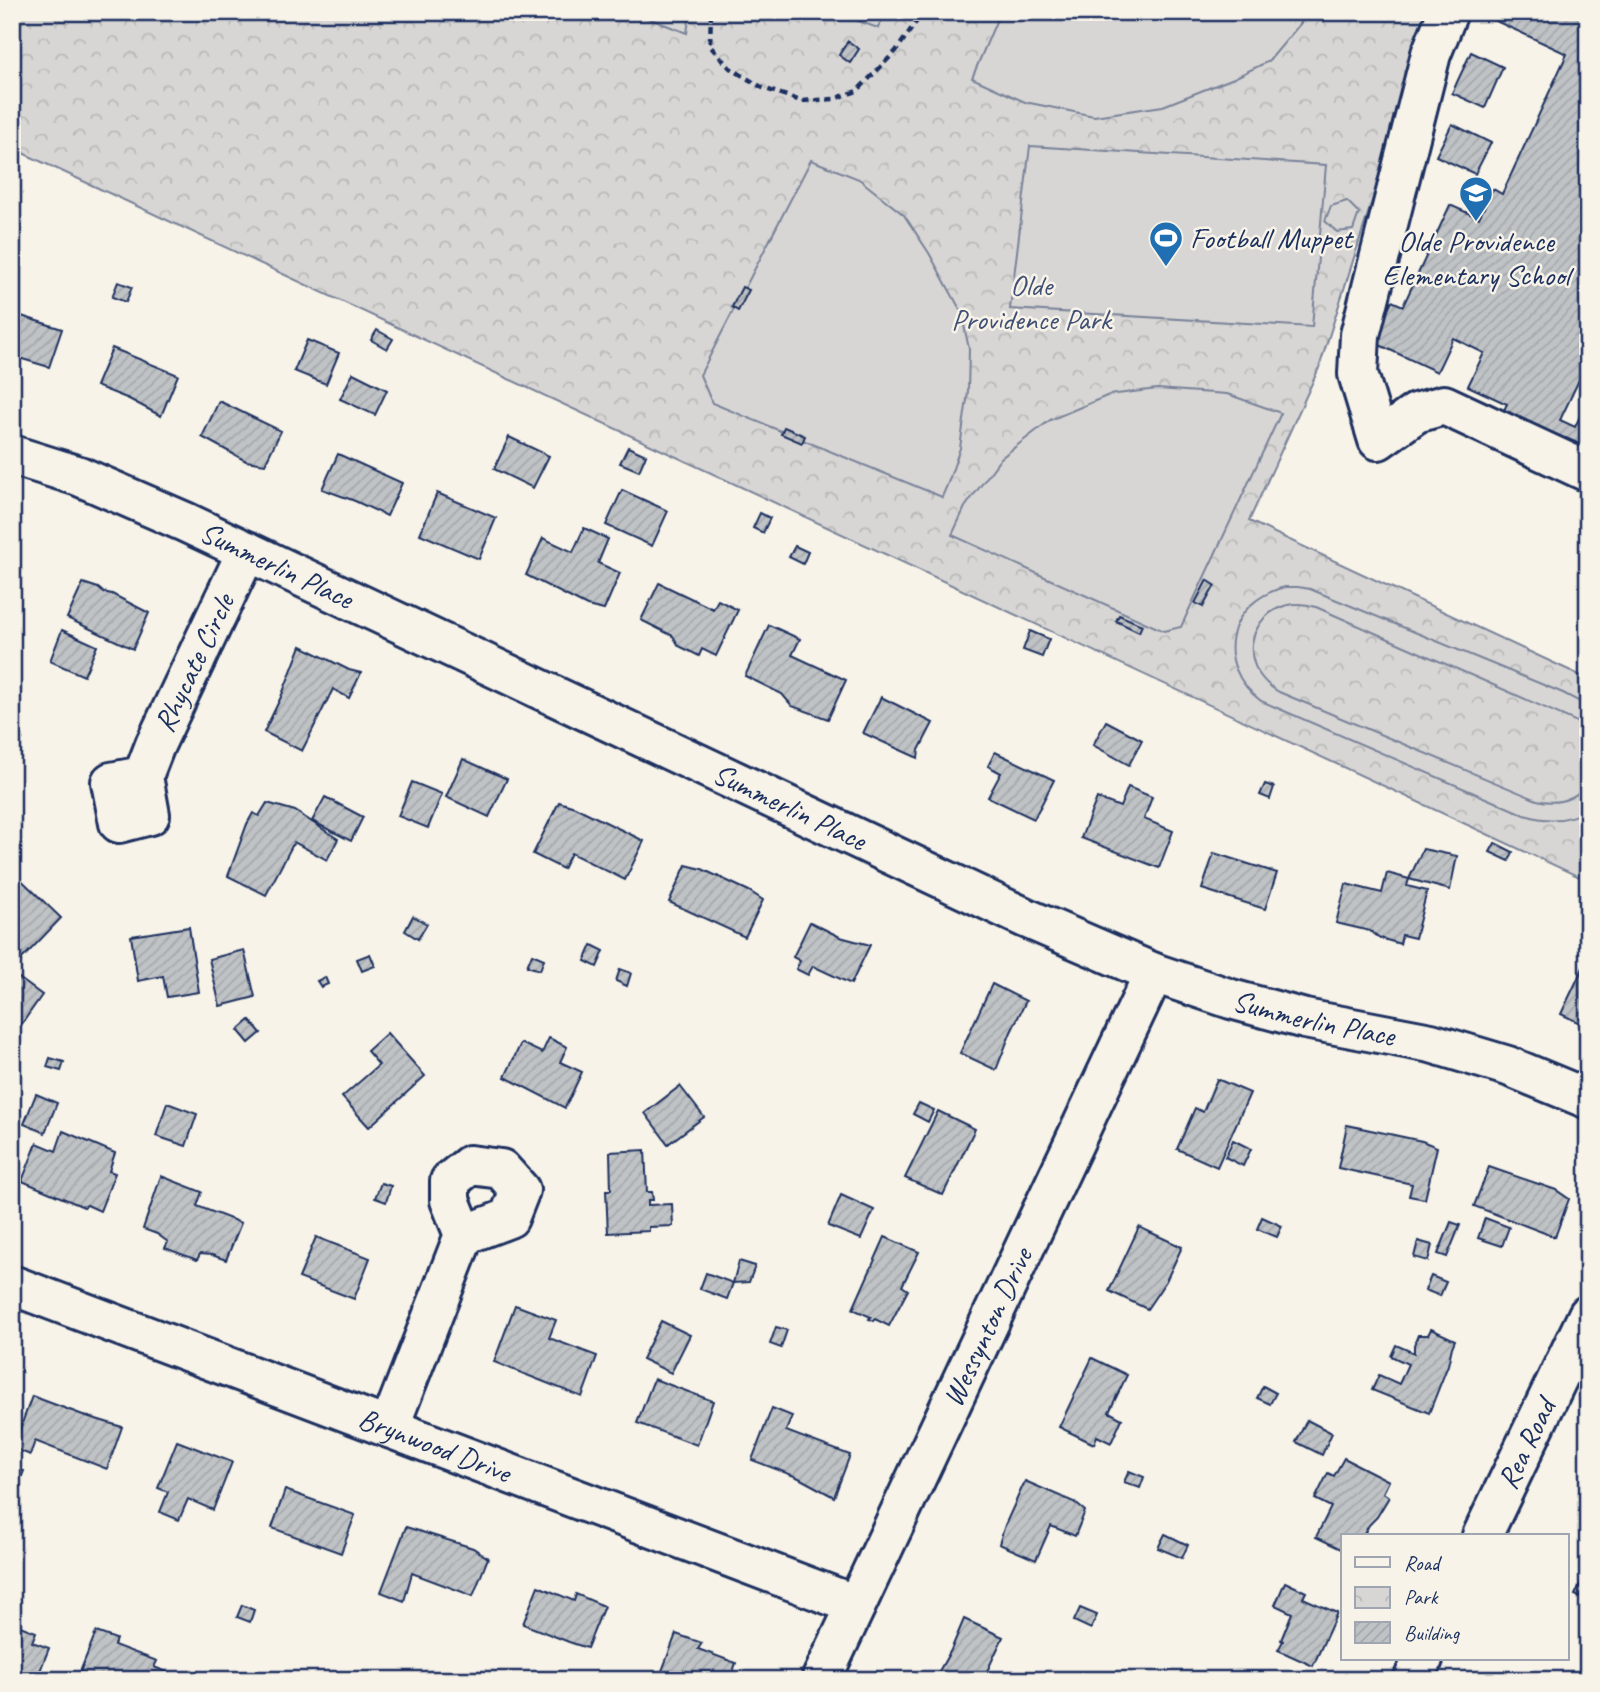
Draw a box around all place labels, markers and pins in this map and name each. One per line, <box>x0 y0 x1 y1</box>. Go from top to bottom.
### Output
school or university icon: Olde Providence Elementary School <box>1457 174 1495 223</box>
sports icon: Football Muppet <box>1147 219 1185 268</box>
place label: Football Muppet <box>1190 219 1355 257</box>
place label: Olde Providence Elementary School <box>1382 222 1575 294</box>

